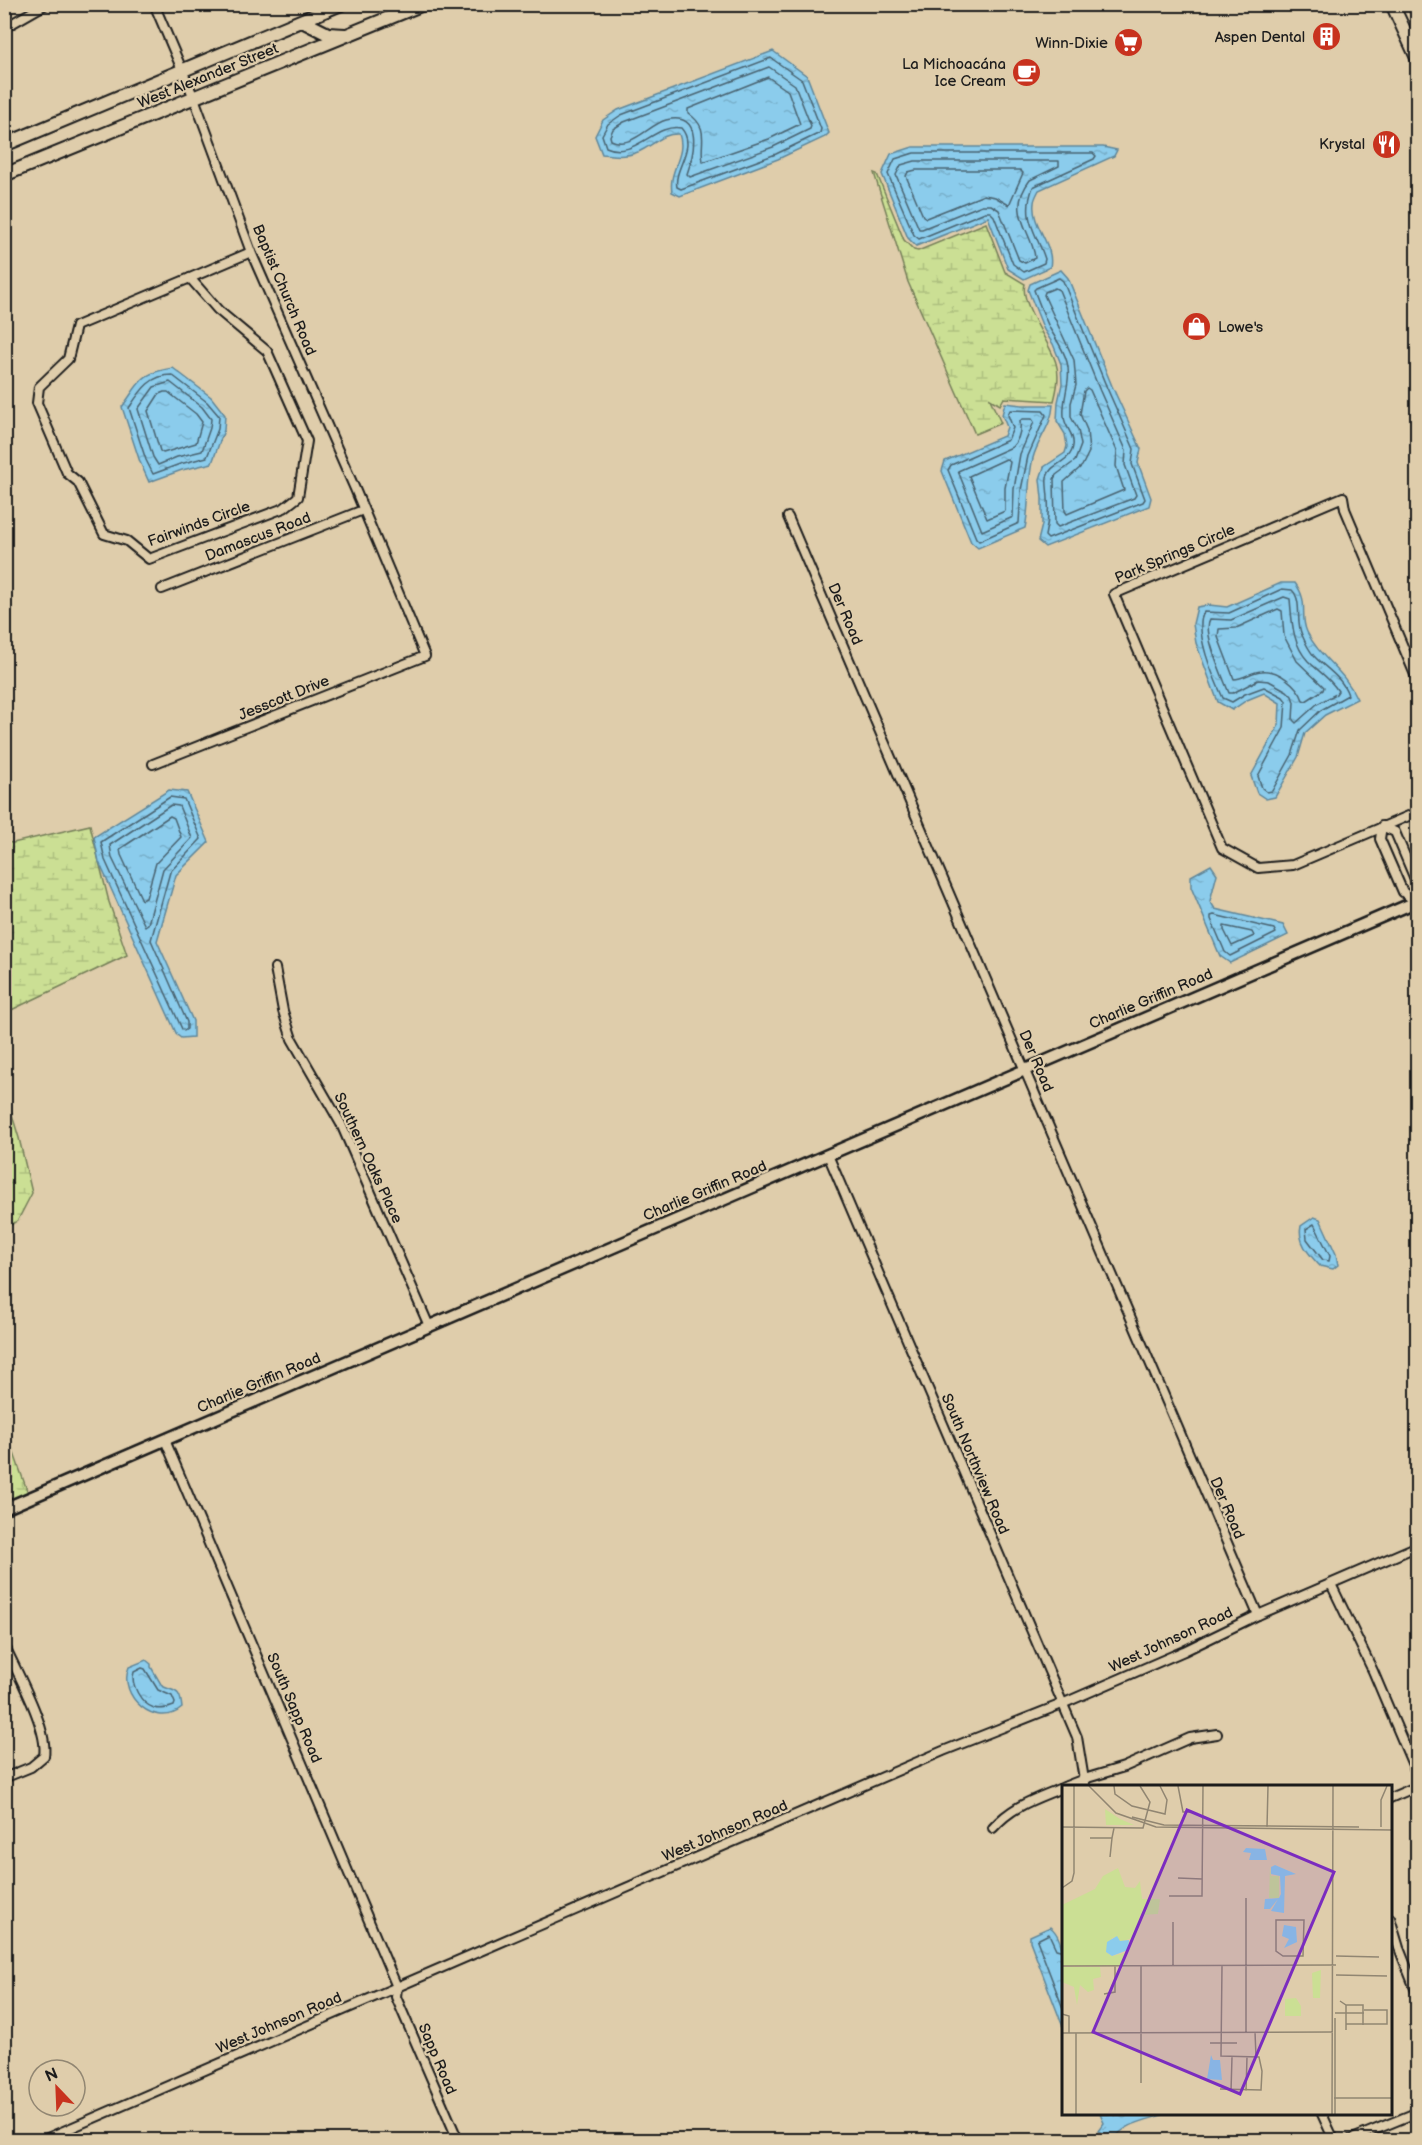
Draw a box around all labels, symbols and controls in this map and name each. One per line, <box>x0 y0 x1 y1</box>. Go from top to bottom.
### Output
building icon: Aspen Dental <box>1310 21 1342 53</box>
supermarket icon: Winn-Dixie <box>1113 27 1145 59</box>
place label: Aspen Dental <box>1215 28 1305 47</box>
place label: Winn-Dixie <box>1035 34 1108 53</box>
street label: West Alexander Street <box>135 39 282 113</box>
place label: La Michoacána Ice Cream <box>902 55 1006 91</box>
cafe icon: La Michoacána Ice Cream <box>1011 57 1043 89</box>
restaurant icon: Krystal <box>1370 128 1402 160</box>
place label: Krystal <box>1319 135 1365 154</box>
street label: Baptist Church Road <box>248 222 320 358</box>
shop icon: Lowe's <box>1181 311 1213 343</box>
place label: Lowe's <box>1218 318 1264 337</box>
street label: Fairwinds Circle <box>145 497 253 551</box>
street label: Damascus Road <box>202 508 314 566</box>
street label: Park Springs Circle <box>1112 520 1238 588</box>
street label: Der Road <box>823 580 867 648</box>
street label: Jesscott Drive <box>236 671 332 725</box>
street label: Charlie Griffin Road <box>1086 964 1216 1034</box>
street label: Der Road <box>1014 1027 1058 1095</box>
street label: Southern Oaks Place <box>329 1090 407 1226</box>
street label: Charlie Griffin Road <box>640 1156 770 1226</box>
street label: Charlie Griffin Road <box>194 1348 324 1418</box>
street label: South Northview Road <box>937 1391 1013 1537</box>
street label: Der Road <box>1205 1474 1249 1542</box>
street label: West Johnson Road <box>1106 1603 1236 1677</box>
street label: South Sapp Road <box>262 1650 326 1766</box>
inset map <box>1062 1785 1392 2115</box>
street label: West Johnson Road <box>659 1796 791 1866</box>
street label: West Johnson Road <box>213 1988 345 2058</box>
street label: Sapp Road <box>414 2021 460 2097</box>
north arrow <box>27 2058 87 2118</box>
text: N <box>42 2064 61 2087</box>

